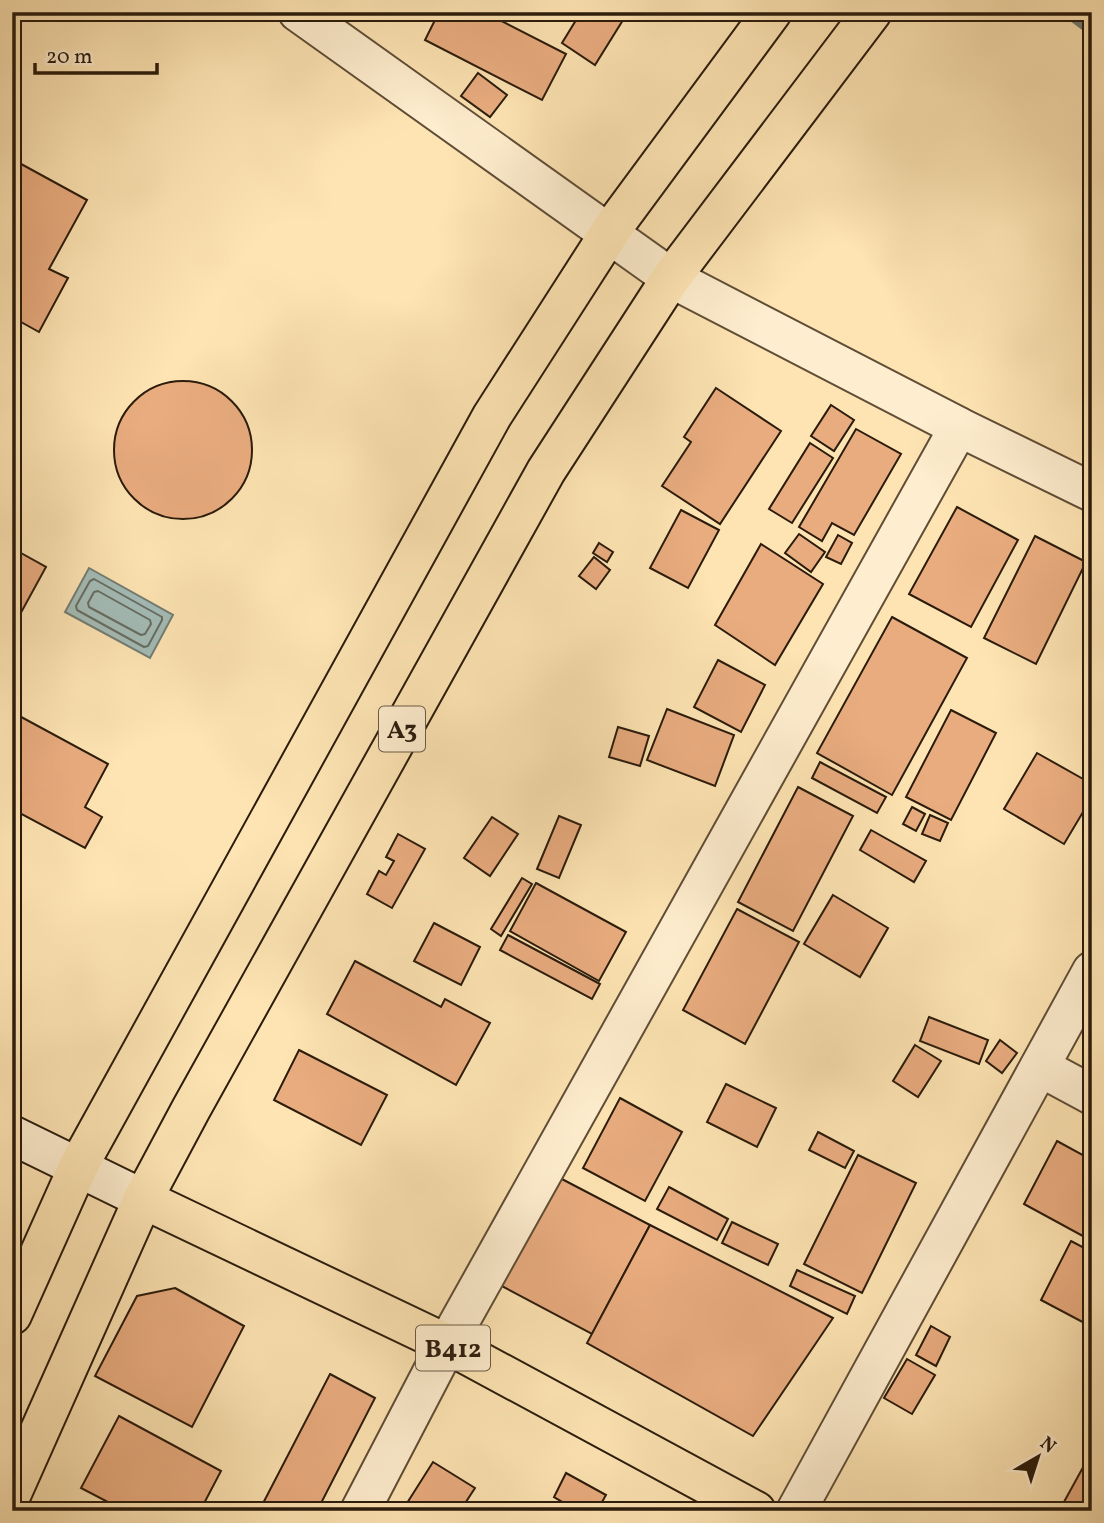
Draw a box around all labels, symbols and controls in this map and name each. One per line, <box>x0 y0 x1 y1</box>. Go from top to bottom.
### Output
scale bar <box>35 32 158 76</box>
text: 20 m <box>46 43 92 72</box>
road number: A3 <box>379 706 425 751</box>
road number: B412 <box>416 1326 490 1371</box>
north arrow <box>1002 1422 1072 1492</box>
text: N <box>1034 1431 1061 1460</box>

